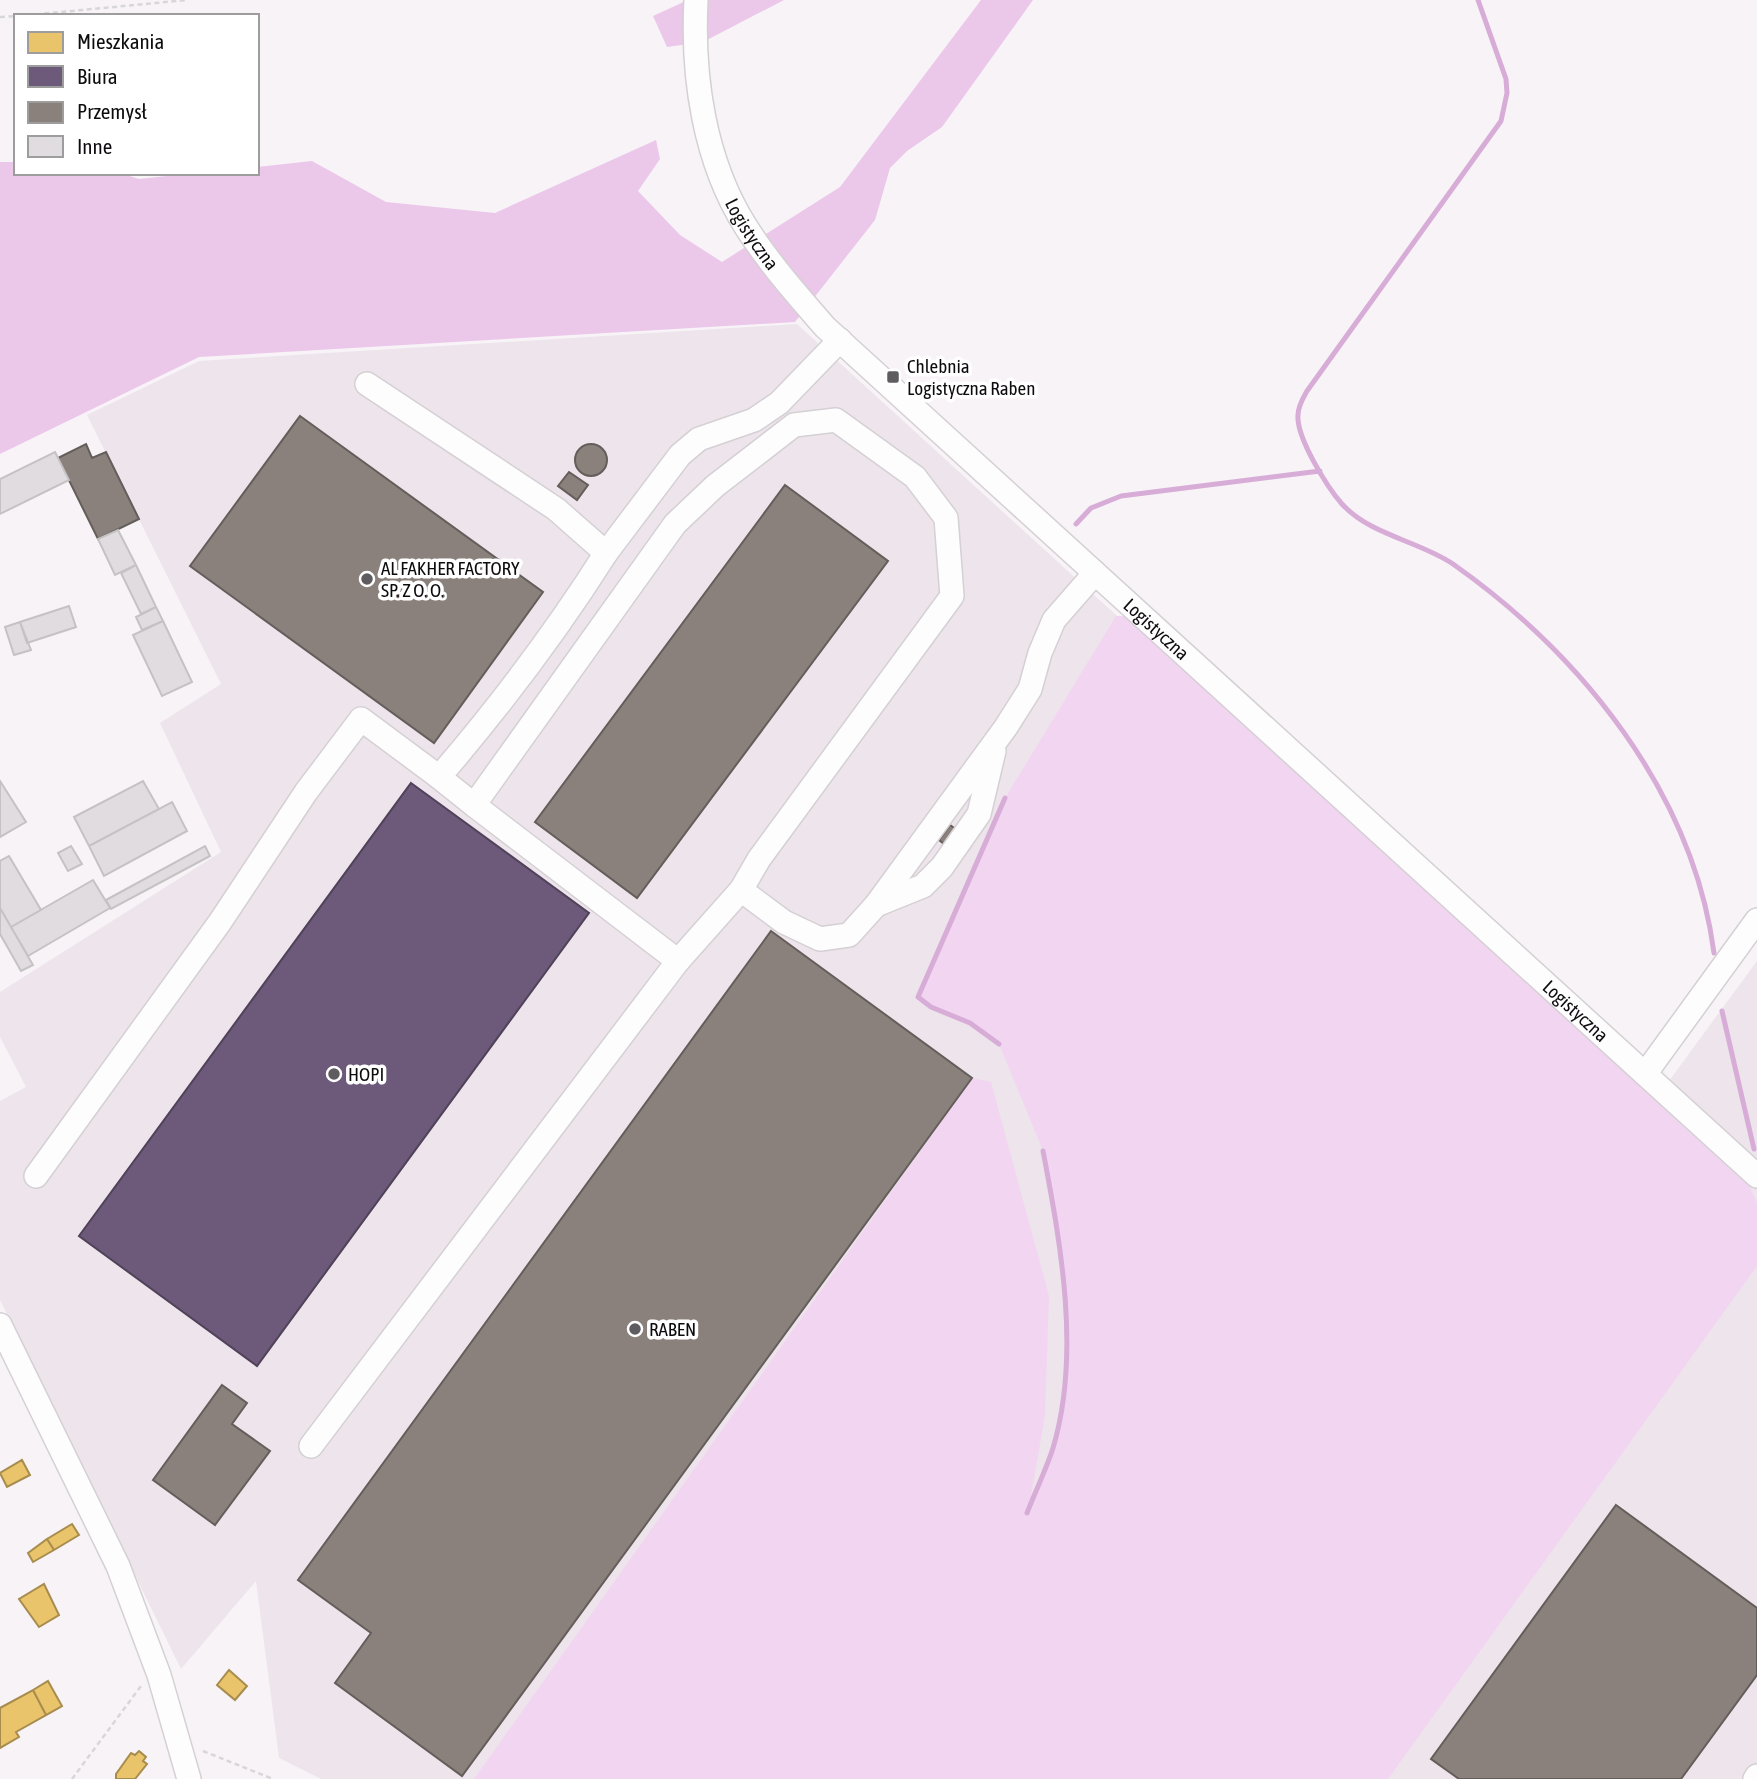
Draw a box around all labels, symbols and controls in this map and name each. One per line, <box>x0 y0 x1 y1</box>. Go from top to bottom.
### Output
legend <box>14 14 259 175</box>
text: Mieszkania <box>77 29 164 53</box>
text: Biura <box>77 64 117 88</box>
text: Przemysł <box>77 99 148 123</box>
text: Inne <box>77 134 112 158</box>
street label: Logistyczna <box>721 195 783 274</box>
place label: Chlebnia Logistyczna Raben <box>907 355 1035 399</box>
marker: Chlebnia Logistyczna Raben <box>885 369 901 385</box>
place label: AL FAKHER FACTORY SP. Z O. O. <box>381 557 520 601</box>
marker: AL FAKHER FACTORY SP. Z O. O. <box>359 571 375 587</box>
street label: Logistyczna <box>1119 594 1194 664</box>
street label: Logistyczna <box>1538 976 1613 1046</box>
place label: HOPI <box>348 1063 384 1085</box>
marker: HOPI <box>326 1066 342 1082</box>
place label: RABEN <box>649 1318 696 1340</box>
marker: RABEN <box>627 1321 643 1337</box>

